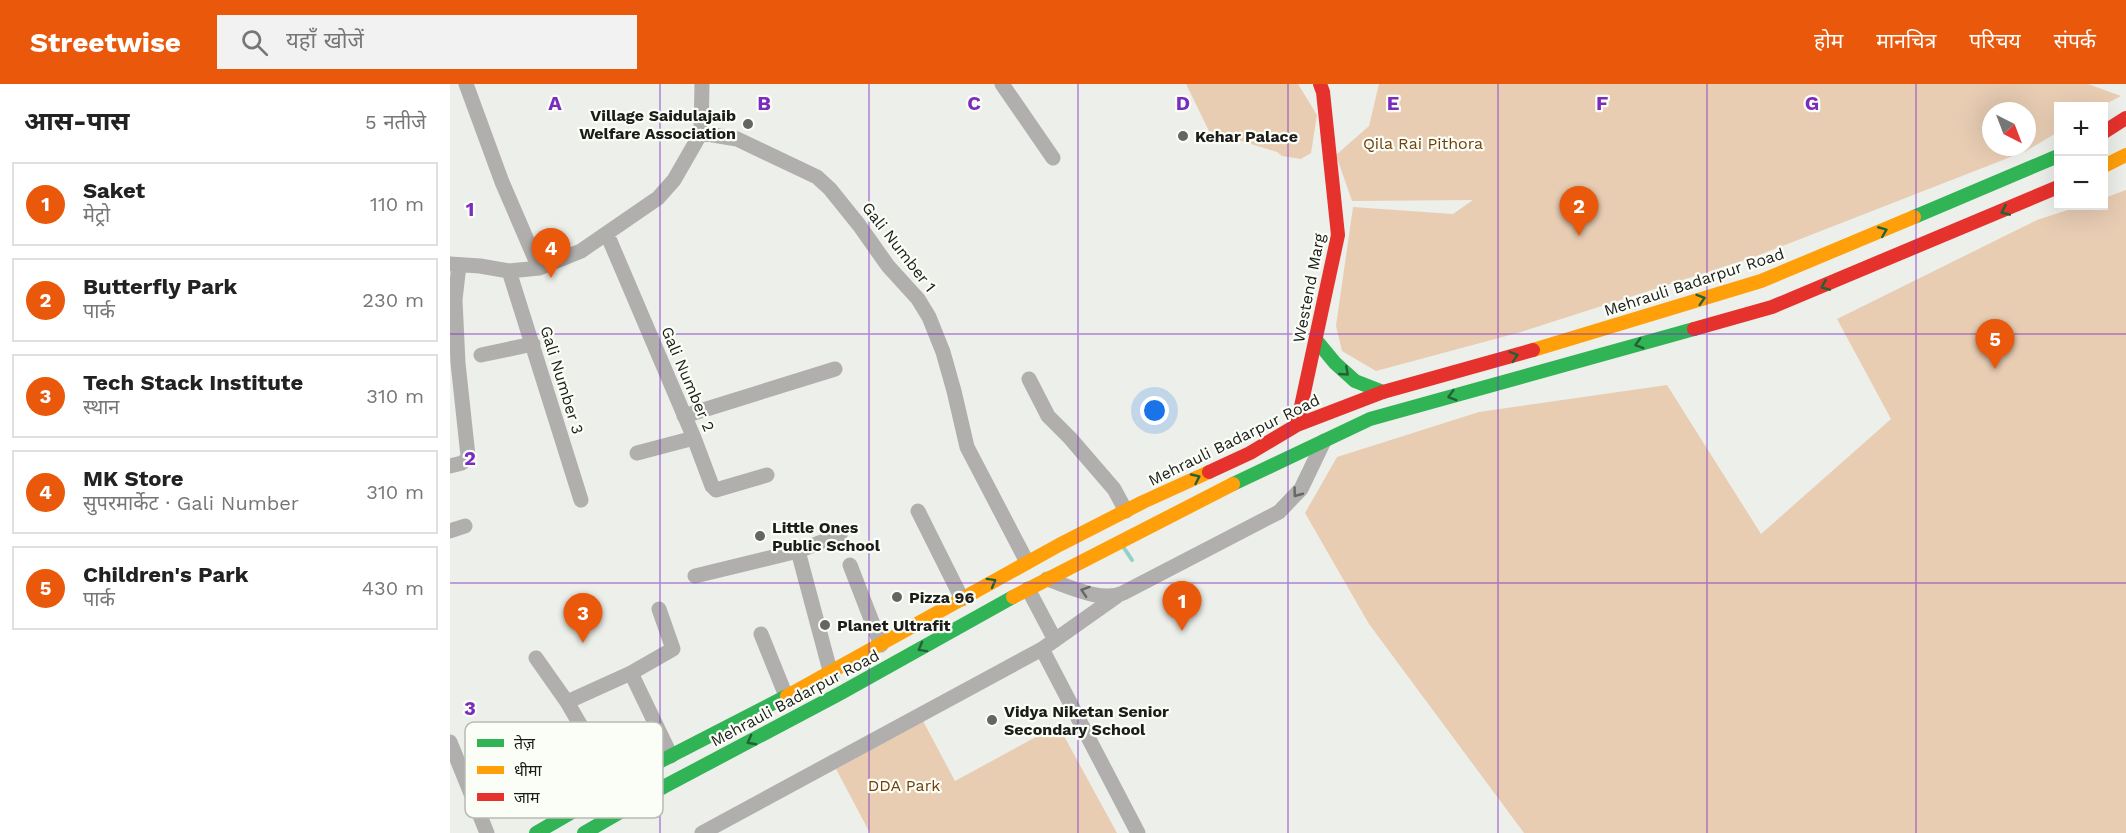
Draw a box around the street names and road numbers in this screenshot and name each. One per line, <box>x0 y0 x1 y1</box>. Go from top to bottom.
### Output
street label: Gali Number 1 <box>858 198 940 296</box>
street label: Westend Marg <box>1289 231 1329 344</box>
street label: Mehrauli Badarpur Road <box>1602 244 1786 320</box>
street label: Gali Number 3 <box>537 324 587 436</box>
street label: Gali Number 2 <box>657 324 719 434</box>
street label: Mehrauli Badarpur Road <box>1145 390 1323 490</box>
street label: Mehrauli Badarpur Road <box>707 645 883 751</box>

